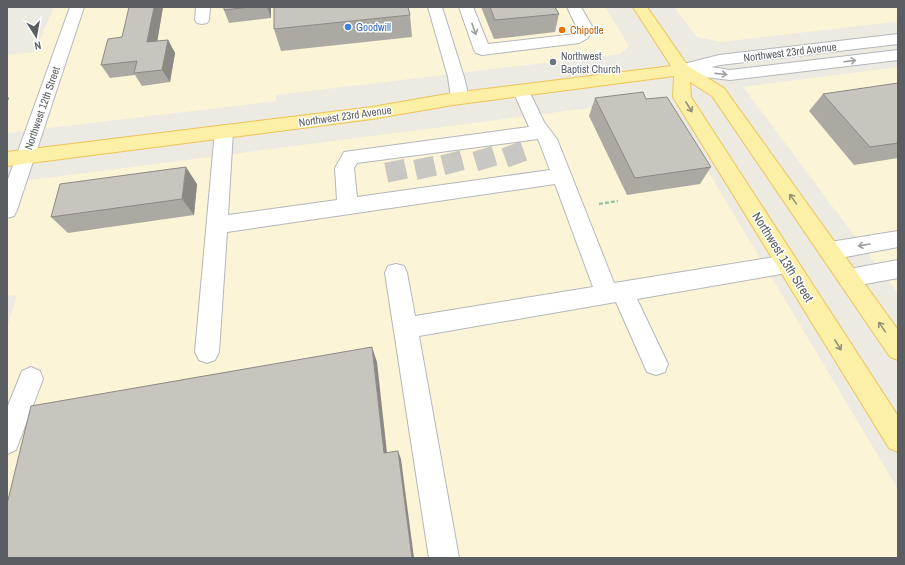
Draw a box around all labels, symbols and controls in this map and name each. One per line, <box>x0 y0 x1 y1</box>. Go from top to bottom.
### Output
north arrow <box>16 16 56 56</box>
place label: Goodwill <box>356 20 391 34</box>
marker: Goodwill <box>343 22 353 32</box>
one-way arrow <box>471 22 478 35</box>
place label: Chipotle <box>570 23 604 37</box>
marker: Chipotle <box>557 25 567 35</box>
text: N <box>33 38 42 53</box>
street label: Northwest 23rd Avenue <box>743 39 837 65</box>
place label: Northwest Baptist Church <box>561 49 621 76</box>
marker: Northwest Baptist Church <box>548 57 558 67</box>
one-way arrow <box>843 57 856 65</box>
street label: Northwest 12th Street <box>21 64 63 152</box>
one-way arrow <box>714 70 727 77</box>
one-way arrow <box>685 101 693 113</box>
street label: Northwest 23rd Avenue <box>298 103 392 129</box>
one-way arrow <box>789 194 797 205</box>
street label: Northwest 13th Street <box>748 209 818 305</box>
one-way arrow <box>858 241 871 249</box>
one-way arrow <box>878 322 886 333</box>
one-way arrow <box>834 339 842 350</box>

